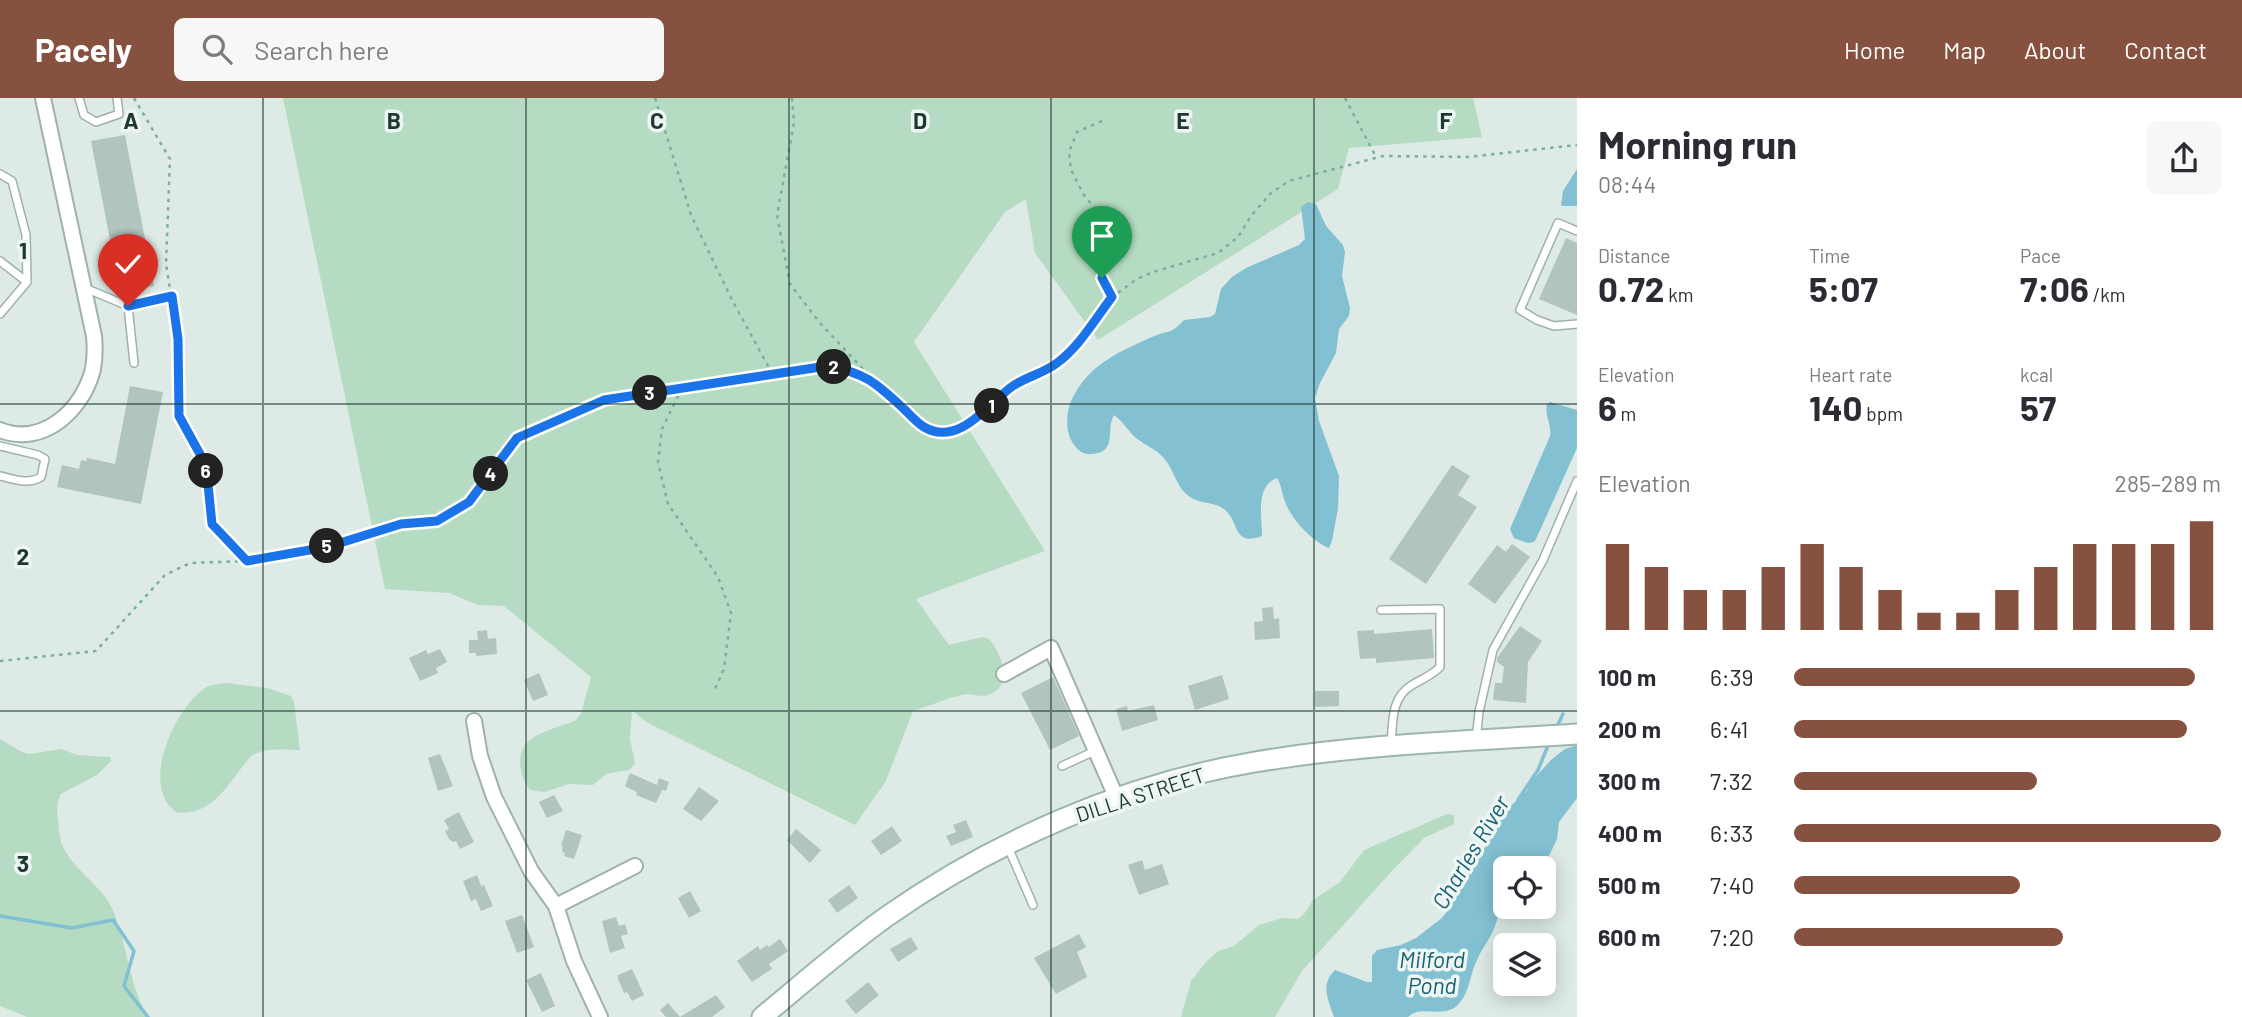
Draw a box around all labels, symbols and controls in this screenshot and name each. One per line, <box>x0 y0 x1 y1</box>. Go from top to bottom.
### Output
search box <box>174 18 664 81</box>
text: Pacely <box>35 29 132 69</box>
icon: search <box>198 30 236 68</box>
text: Search here <box>254 34 389 65</box>
text: Home <box>1844 35 1905 64</box>
text: Map <box>1943 35 1986 64</box>
text: About <box>2024 35 2086 64</box>
text: Contact <box>2124 35 2207 64</box>
text: A <box>123 106 139 134</box>
text: B <box>387 106 401 134</box>
text: C <box>650 106 664 134</box>
text: D <box>913 106 927 134</box>
text: E <box>1176 106 1190 134</box>
text: F <box>1440 106 1453 134</box>
text: Morning run <box>1598 121 1797 167</box>
button: share <box>2147 121 2221 195</box>
text: 08:44 <box>1598 170 1656 198</box>
pin <box>1072 206 1132 278</box>
icon: arrive <box>1083 217 1121 255</box>
pin <box>98 234 158 306</box>
text: 1 <box>19 236 27 264</box>
text: Distance <box>1598 244 1670 267</box>
text: Time <box>1809 244 1850 267</box>
text: Pace <box>2020 244 2061 267</box>
icon: check <box>109 245 147 283</box>
text: 0.72 <box>1598 267 1664 309</box>
text: 5:07 <box>1809 267 1878 309</box>
text: 7:06 <box>2020 267 2089 309</box>
text: km <box>1664 283 1693 306</box>
text: /km <box>2089 283 2126 306</box>
pin: 2 <box>816 350 852 384</box>
text: 2 <box>828 355 839 378</box>
text: Elevation <box>1598 363 1675 386</box>
text: Heart rate <box>1809 363 1892 386</box>
text: kcal <box>2020 363 2053 386</box>
pin: 3 <box>632 376 668 410</box>
text: 3 <box>644 381 655 404</box>
text: 6 <box>1598 386 1617 428</box>
text: 140 <box>1809 386 1863 428</box>
text: 57 <box>2020 386 2056 428</box>
pin: 1 <box>974 388 1010 424</box>
text: 1 <box>988 394 995 417</box>
text: m <box>1617 402 1636 425</box>
text: bpm <box>1863 402 1903 425</box>
pin: 6 <box>188 454 224 488</box>
pin: 4 <box>474 456 508 492</box>
text: 6 <box>200 459 211 482</box>
text: 4 <box>485 462 496 485</box>
text: Elevation <box>1598 469 1691 497</box>
text: 285–289 m <box>2115 469 2221 497</box>
pin: 5 <box>310 528 344 564</box>
text: 5 <box>321 534 332 557</box>
text: 2 <box>17 542 29 570</box>
text: 100 m <box>1598 663 1656 691</box>
text: 6:39 <box>1710 663 1753 691</box>
text: 200 m <box>1598 715 1661 743</box>
text: 6:41 <box>1710 715 1748 743</box>
street label: DILLA STREET <box>1072 761 1208 827</box>
text: 300 m <box>1598 767 1660 795</box>
text: 7:32 <box>1710 767 1753 795</box>
water label: Charles River <box>1425 789 1515 914</box>
text: 400 m <box>1598 819 1662 847</box>
text: 6:33 <box>1710 819 1753 847</box>
text: 3 <box>17 849 29 877</box>
map controls <box>1493 856 1556 996</box>
button: locate <box>1493 856 1556 919</box>
text: 500 m <box>1598 871 1660 899</box>
text: 7:40 <box>1710 871 1754 899</box>
text: 600 m <box>1598 923 1660 951</box>
text: 7:20 <box>1710 923 1754 951</box>
button: layers <box>1493 933 1556 996</box>
water label: Milford Pond <box>1399 945 1465 999</box>

